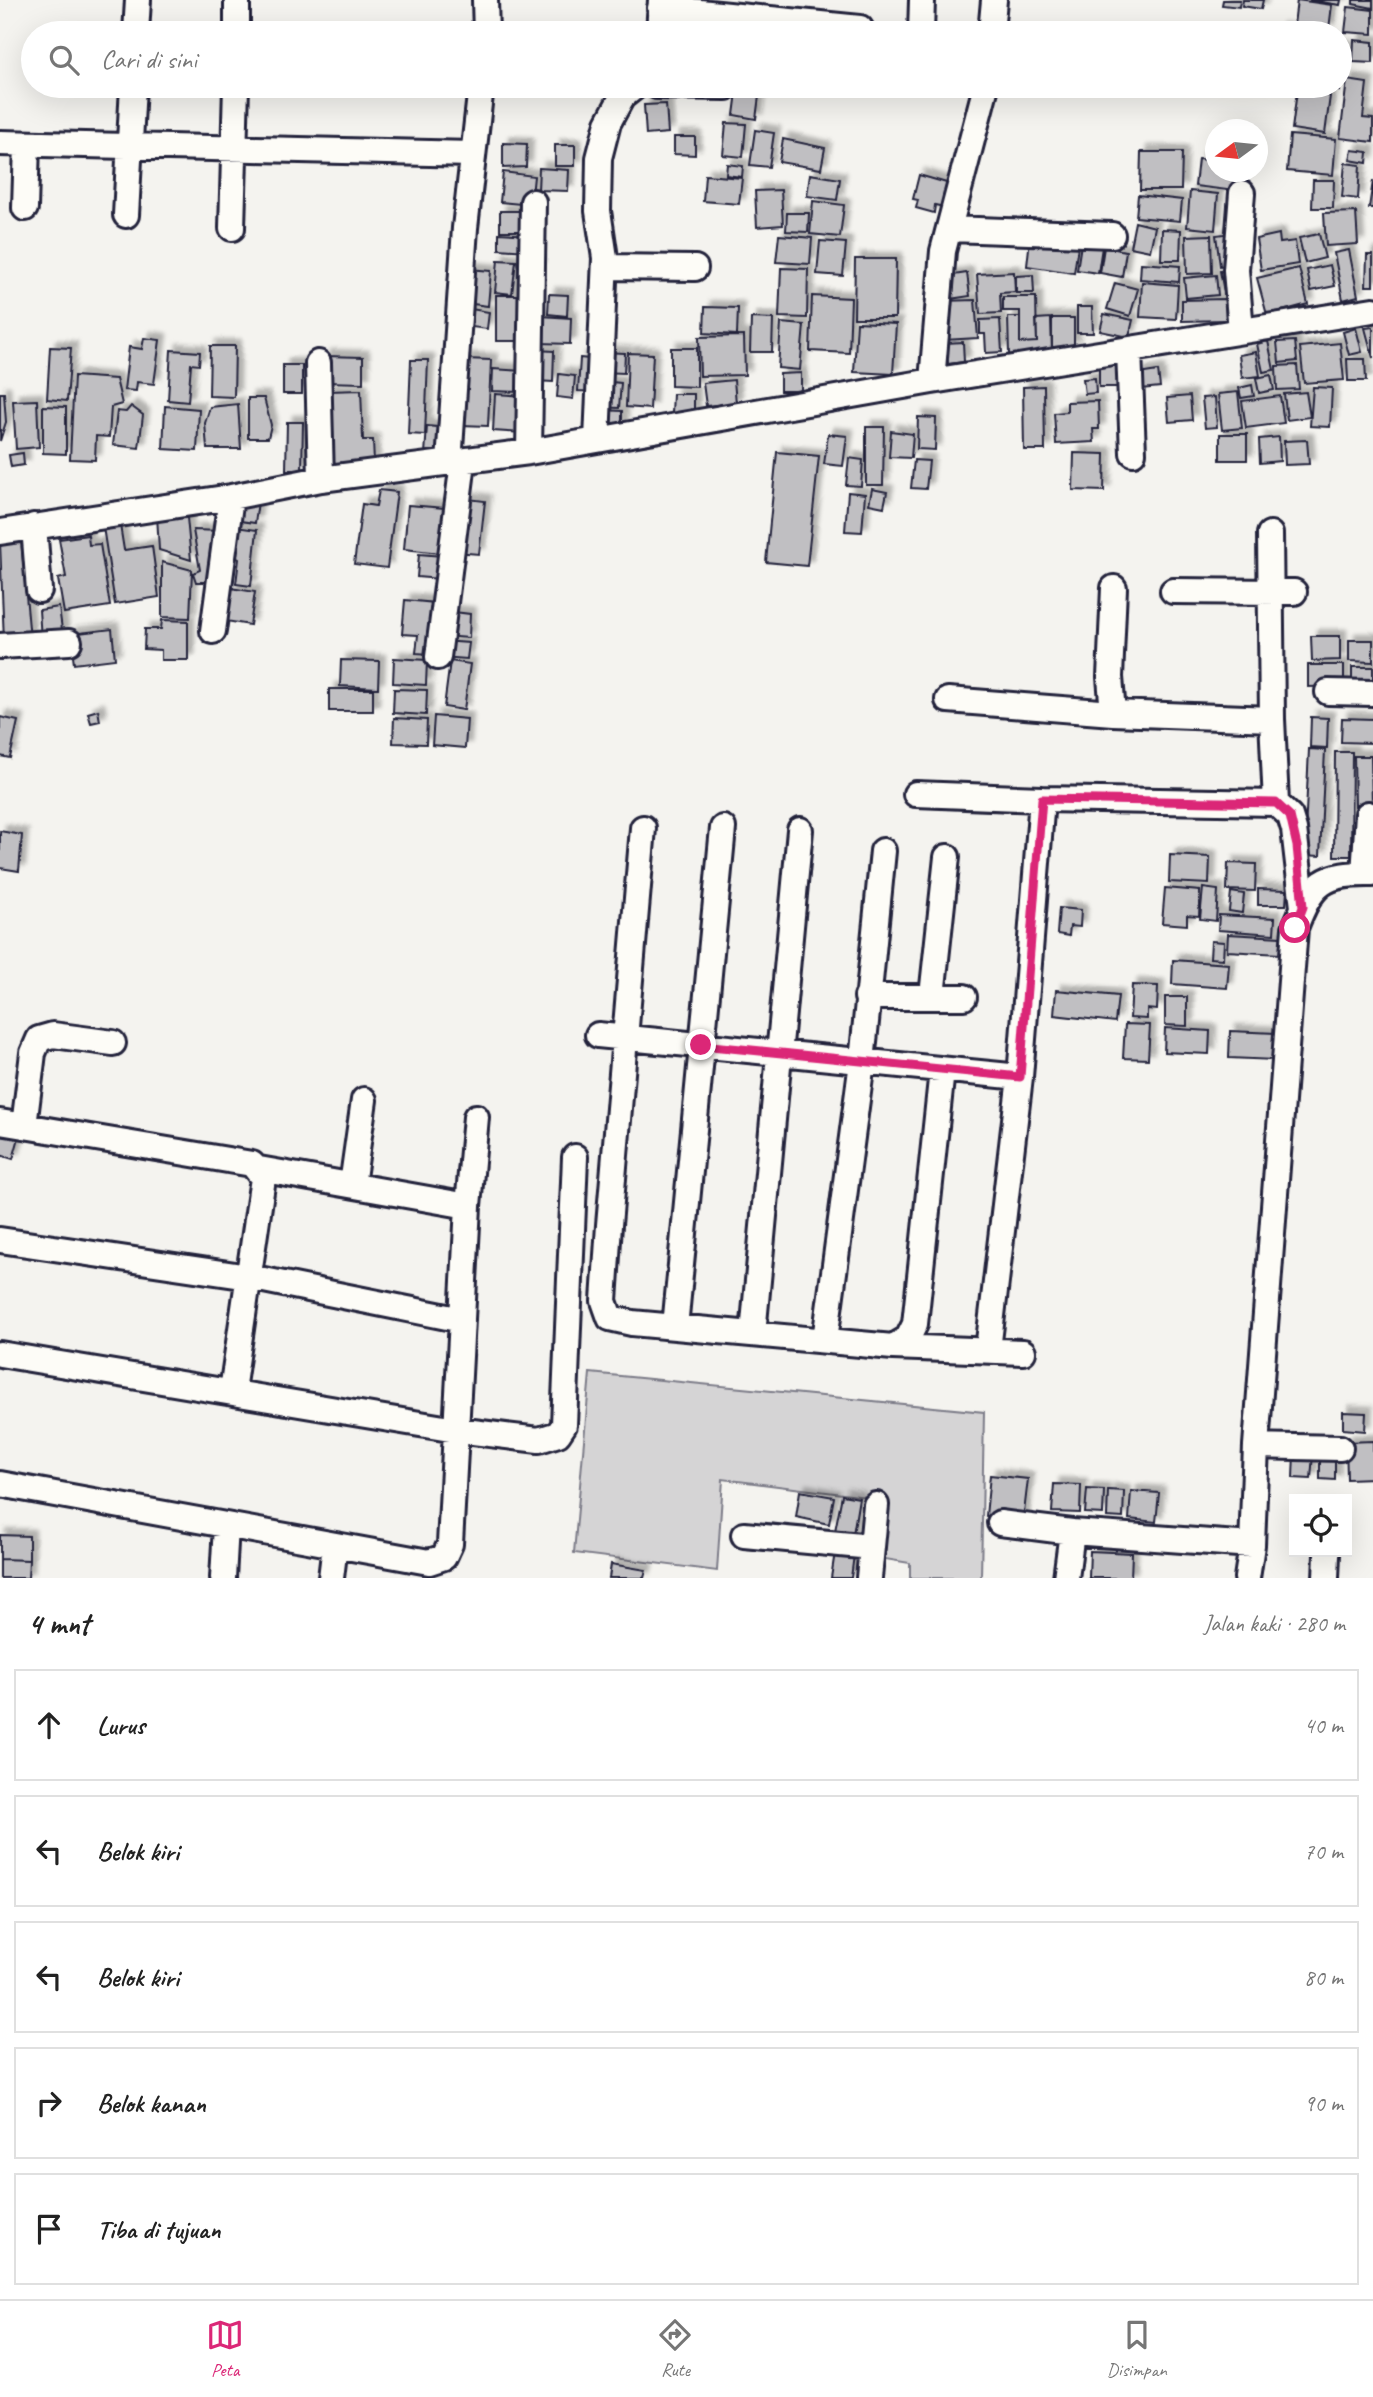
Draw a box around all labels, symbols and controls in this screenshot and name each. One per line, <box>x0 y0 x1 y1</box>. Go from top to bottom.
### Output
search box <box>21 21 1352 98</box>
icon: search <box>45 41 83 79</box>
text: Cari di sini <box>101 43 197 76</box>
north arrow <box>1205 119 1268 182</box>
route start <box>1279 912 1310 943</box>
route end <box>685 1029 716 1060</box>
map controls <box>1289 1494 1352 1557</box>
button: locate <box>1289 1494 1352 1557</box>
text: 4 mnt <box>28 1605 90 1643</box>
text: Jalan kaki · 280 m <box>1203 1609 1345 1638</box>
icon: ahead <box>30 1706 68 1744</box>
text: Lurus <box>97 1709 145 1742</box>
text: 40 m <box>1304 1711 1343 1740</box>
icon: left <box>30 1832 68 1870</box>
text: Belok kiri <box>97 1835 179 1868</box>
text: 70 m <box>1304 1837 1343 1866</box>
icon: left <box>30 1958 68 1996</box>
text: Belok kiri <box>97 1961 179 1994</box>
text: 80 m <box>1304 1963 1343 1992</box>
icon: right <box>30 2084 68 2122</box>
text: Belok kanan <box>97 2087 206 2120</box>
text: 90 m <box>1304 2089 1343 2118</box>
icon: arrive <box>30 2210 68 2248</box>
text: Tiba di tujuan <box>97 2213 221 2246</box>
tab: Peta <box>206 2316 244 2382</box>
tab: Rute <box>656 2316 694 2382</box>
tab: Disimpan <box>1107 2316 1167 2382</box>

